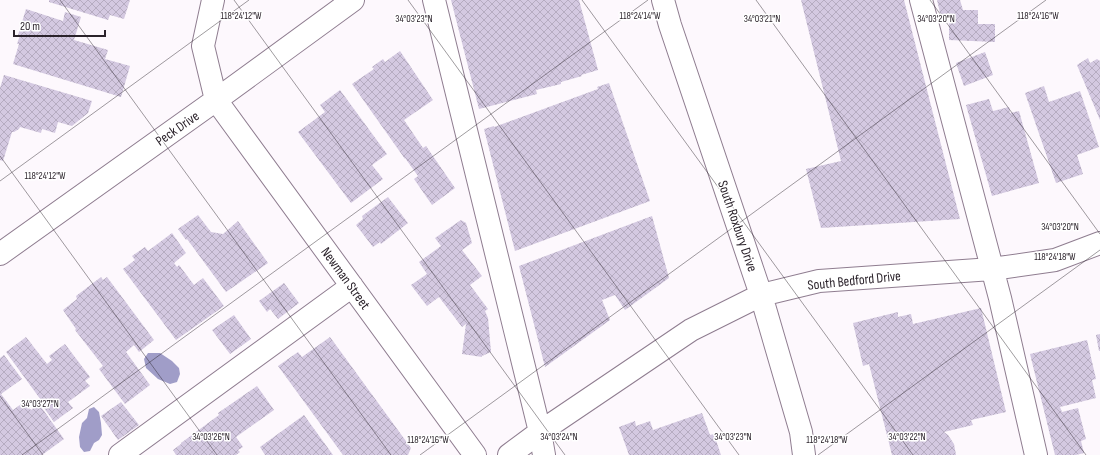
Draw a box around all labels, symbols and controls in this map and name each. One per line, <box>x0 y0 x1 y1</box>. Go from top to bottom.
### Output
text: 118°24'12"W <box>220 10 262 22</box>
text: 118°24'14"W <box>619 10 661 22</box>
text: 118°24'16"W <box>1017 10 1059 22</box>
scale bar <box>14 12 105 38</box>
text: 34°03'23"N <box>395 13 433 25</box>
text: 34°03'21"N <box>744 13 780 25</box>
text: 34°03'20"N <box>917 13 955 25</box>
text: 20 m <box>20 19 40 34</box>
street label: Peck Drive <box>152 107 202 149</box>
text: 118°24'12"W <box>24 170 66 182</box>
street label: South Roxbury Drive <box>714 178 761 274</box>
text: 34°03'20"N <box>1041 221 1079 233</box>
street label: Newman Street <box>317 244 374 313</box>
text: 118°24'18"W <box>1034 251 1076 263</box>
street label: South Bedford Drive <box>807 267 902 294</box>
text: 34°03'27"N <box>21 398 59 410</box>
text: 34°03'26"N <box>192 431 230 443</box>
text: 34°03'24"N <box>540 431 578 443</box>
text: 34°03'23"N <box>714 431 752 443</box>
text: 34°03'22"N <box>888 431 926 443</box>
text: 118°24'16"W <box>407 434 449 446</box>
text: 118°24'18"W <box>806 434 848 446</box>

